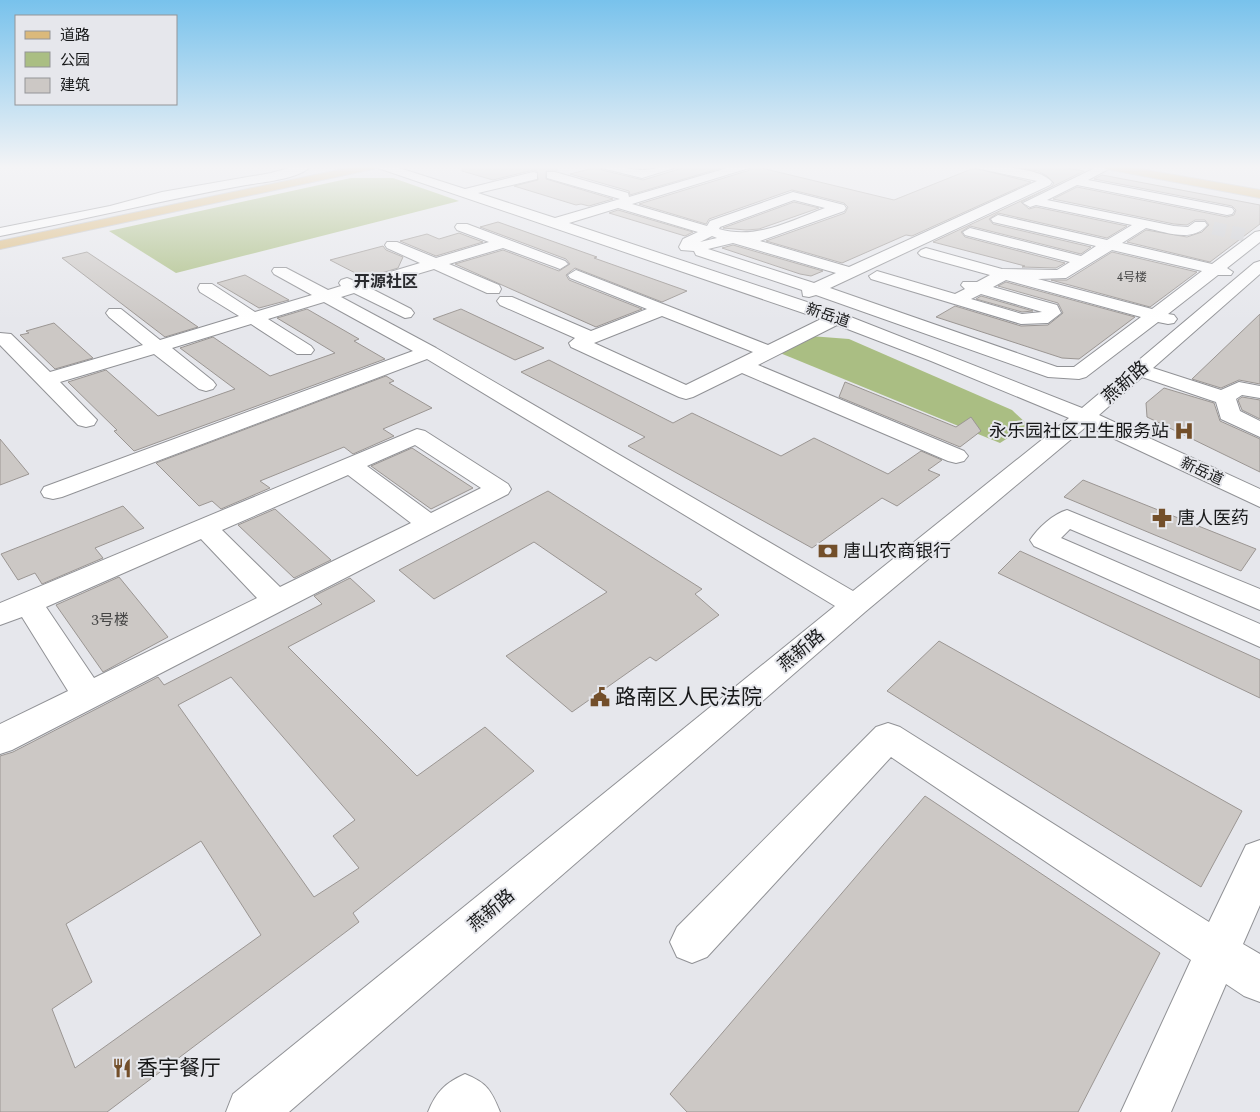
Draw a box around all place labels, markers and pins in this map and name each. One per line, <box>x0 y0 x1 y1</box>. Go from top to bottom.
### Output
place label: 永乐园社区卫生服务站 <box>989 418 1169 445</box>
hospital icon: 永乐园社区卫生服务站 <box>1173 420 1195 442</box>
place label: 唐人医药 <box>1177 505 1249 532</box>
pharmacy icon: 唐人医药 <box>1151 507 1173 529</box>
place label: 唐山农商银行 <box>843 538 951 565</box>
bank icon: 唐山农商银行 <box>817 540 839 562</box>
place label: 路南区人民法院 <box>615 682 762 714</box>
public building icon: 路南区人民法院 <box>589 686 611 708</box>
place label: 香宇餐厅 <box>137 1053 221 1085</box>
restaurant icon: 香宇餐厅 <box>111 1057 133 1079</box>

